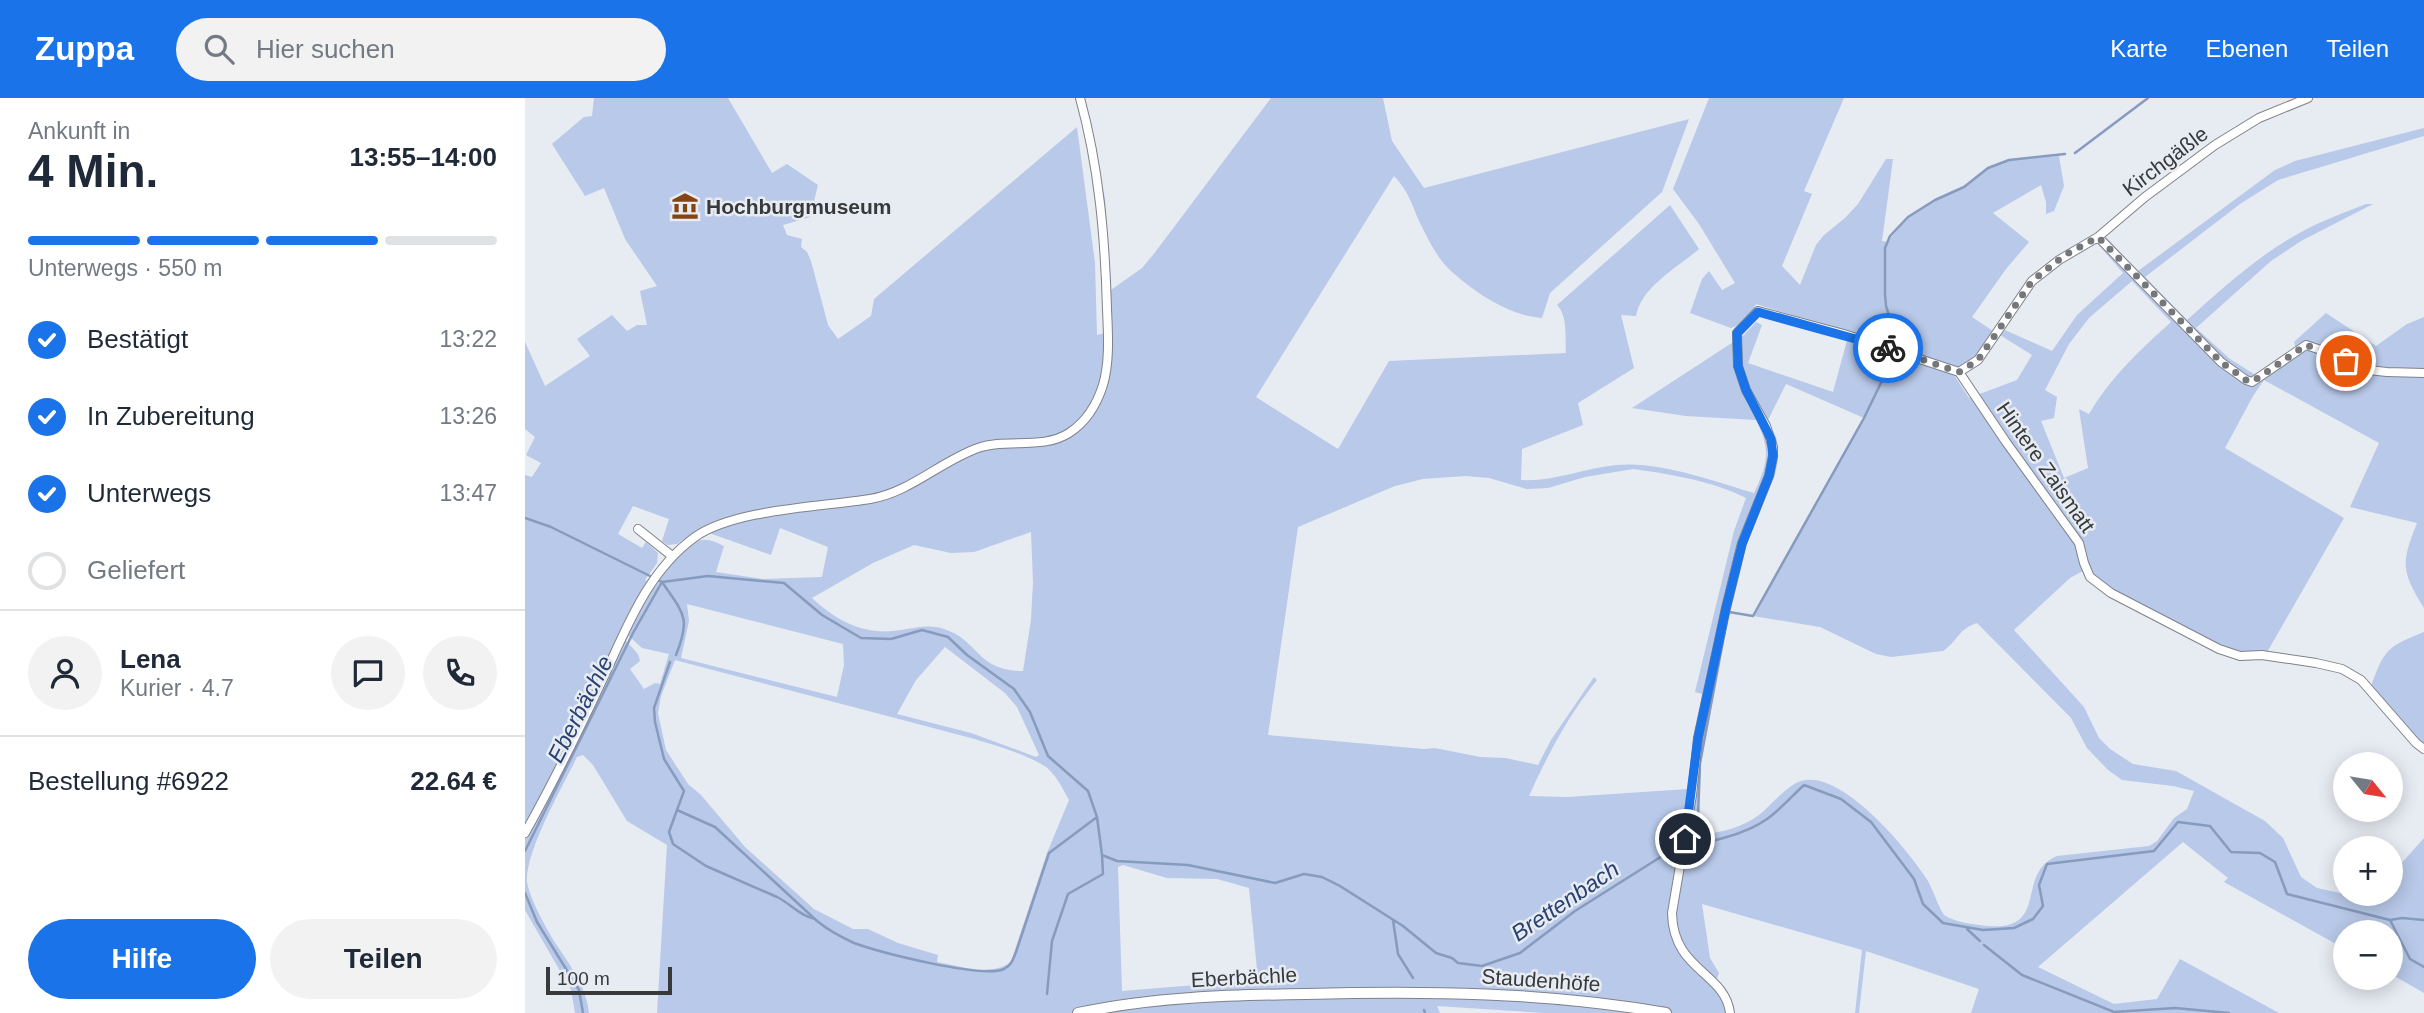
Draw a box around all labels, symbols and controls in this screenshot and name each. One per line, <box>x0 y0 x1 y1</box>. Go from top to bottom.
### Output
search box <box>176 18 666 81</box>
text: Zuppa <box>35 30 134 67</box>
icon: search <box>200 30 238 68</box>
text: Hier suchen <box>256 34 395 64</box>
text: Karte <box>2110 35 2168 62</box>
text: Ebenen <box>2206 35 2288 62</box>
text: Teilen <box>2326 35 2389 62</box>
text: Ankunft in <box>28 118 130 144</box>
street label: Kirchgäßle <box>2118 122 2212 200</box>
text: 13:55–14:00 <box>350 142 497 172</box>
text: 4 Min. <box>28 145 158 197</box>
museum icon: Hochburgmuseum <box>670 191 700 221</box>
place label: Hochburgmuseum <box>706 195 892 218</box>
text: Unterwegs · 550 m <box>28 255 222 281</box>
courier <box>1853 313 1923 383</box>
icon: check <box>28 321 66 359</box>
text: Bestätigt <box>87 324 188 354</box>
text: 13:22 <box>439 326 497 352</box>
icon: bike <box>1869 329 1907 367</box>
pin <box>2316 331 2376 391</box>
icon: bag <box>2327 342 2365 380</box>
street label: Hintere Zaismatt <box>1992 397 2100 537</box>
icon: check <box>28 398 66 436</box>
text: In Zubereitung <box>87 401 255 431</box>
text: 13:26 <box>439 403 497 429</box>
icon: check <box>28 475 66 513</box>
text: Unterwegs <box>87 478 211 508</box>
text: 13:47 <box>439 480 497 506</box>
text: Geliefert <box>87 555 185 585</box>
button: person <box>28 636 102 710</box>
button: chat <box>331 636 405 710</box>
button: phone <box>423 636 497 710</box>
text: Lena <box>120 644 181 674</box>
water label: Eberbächle <box>542 651 618 767</box>
text: Kurier · 4.7 <box>120 675 234 701</box>
north arrow <box>2333 752 2403 822</box>
map controls <box>2333 752 2403 990</box>
text: Bestellung #6922 <box>28 766 229 796</box>
text: 22.64 € <box>410 766 497 796</box>
pin <box>1655 809 1715 869</box>
icon: home <box>1666 820 1704 858</box>
button: + <box>2333 836 2403 906</box>
water label: Brettenbach <box>1506 856 1624 946</box>
button: Hilfe <box>28 919 256 999</box>
button: Teilen <box>270 919 497 999</box>
button: − <box>2333 920 2403 990</box>
street label: Eberbächle <box>1190 963 1298 991</box>
scale bar <box>546 964 672 996</box>
street label: Staudenhöfe <box>1481 964 1601 996</box>
text: 100 m <box>557 968 610 989</box>

